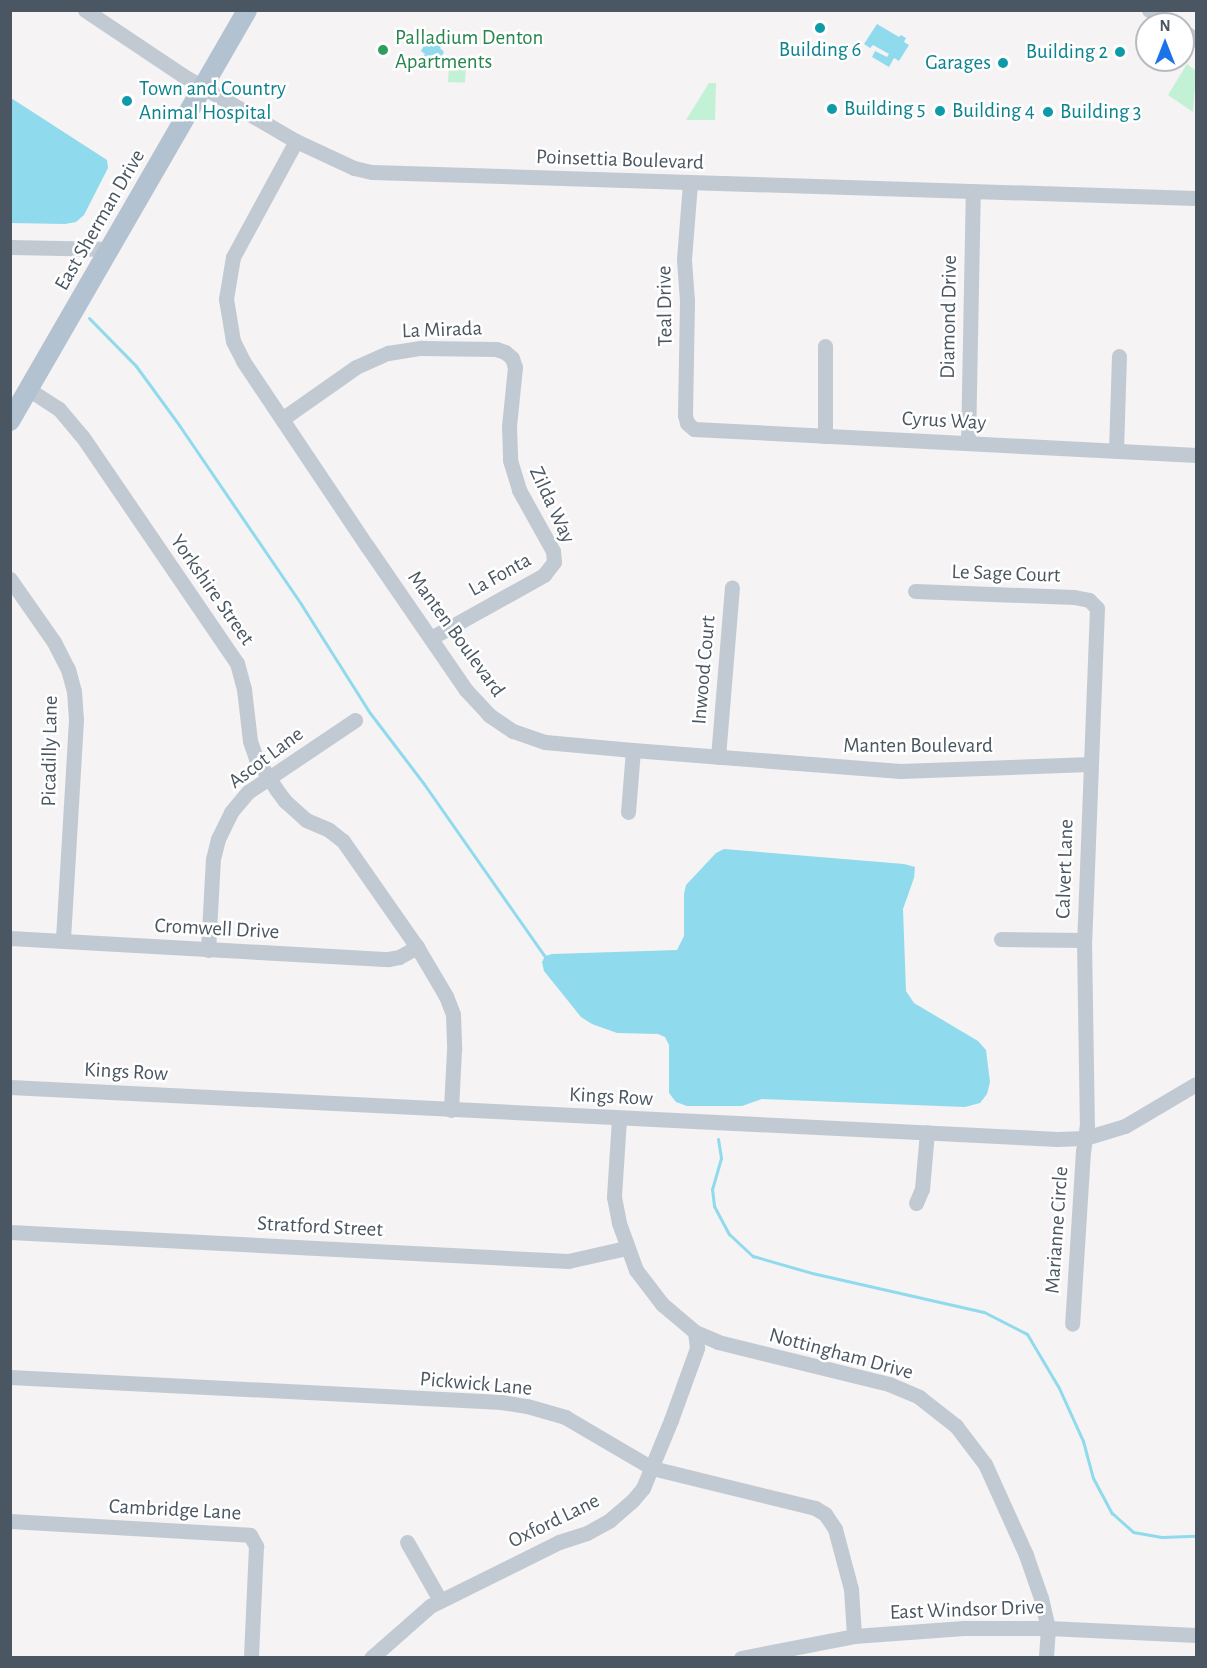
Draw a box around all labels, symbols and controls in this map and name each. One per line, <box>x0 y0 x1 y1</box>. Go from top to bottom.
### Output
north arrow <box>1135 12 1195 72</box>
text: N <box>1159 18 1171 34</box>
marker: Building 6 <box>813 21 827 35</box>
place label: Palladium Denton Apartments <box>395 25 543 75</box>
place label: Building 6 <box>779 37 861 63</box>
place label: Building 2 <box>1026 39 1108 65</box>
marker: Palladium Denton Apartments <box>376 43 390 57</box>
marker: Building 2 <box>1113 45 1127 59</box>
place label: Garages <box>925 50 991 76</box>
marker: Garages <box>996 56 1010 70</box>
place label: Town and Country Animal Hospital <box>139 76 286 126</box>
marker: Town and Country Animal Hospital <box>120 94 134 108</box>
place label: Building 5 <box>844 96 926 122</box>
place label: Building 4 <box>952 98 1035 124</box>
place label: Building 3 <box>1060 99 1141 125</box>
marker: Building 5 <box>825 102 839 116</box>
marker: Building 4 <box>933 104 947 118</box>
marker: Building 3 <box>1041 105 1055 119</box>
street label: Poinsettia Boulevard <box>536 144 704 176</box>
street label: East Sherman Drive <box>49 145 151 295</box>
street label: Diamond Drive <box>935 255 963 379</box>
street label: Teal Drive <box>652 265 678 347</box>
street label: La Mirada <box>401 316 483 344</box>
street label: Cyrus Way <box>901 406 987 436</box>
street label: Zilda Way <box>523 463 581 547</box>
street label: Yorkshire Street <box>165 530 259 650</box>
street label: La Fonta <box>464 548 536 602</box>
street label: Le Sage Court <box>951 560 1061 588</box>
street label: Manten Boulevard <box>402 566 510 702</box>
street label: Inwood Court <box>687 614 721 726</box>
street label: Picadilly Lane <box>36 695 64 807</box>
street label: Ascot Lane <box>224 722 308 794</box>
street label: Manten Boulevard <box>843 733 993 759</box>
street label: Calvert Lane <box>1051 819 1079 919</box>
street label: Cromwell Drive <box>154 913 280 945</box>
street label: Kings Row <box>83 1057 169 1087</box>
street label: Kings Row <box>568 1082 654 1112</box>
street label: Marianne Circle <box>1040 1166 1074 1294</box>
street label: Stratford Street <box>256 1211 384 1243</box>
street label: Nottingham Drive <box>766 1323 916 1385</box>
street label: Pickwick Lane <box>419 1367 533 1401</box>
street label: Oxford Lane <box>504 1488 604 1554</box>
street label: Cambridge Lane <box>108 1494 242 1526</box>
street label: East Windsor Drive <box>889 1595 1045 1625</box>

